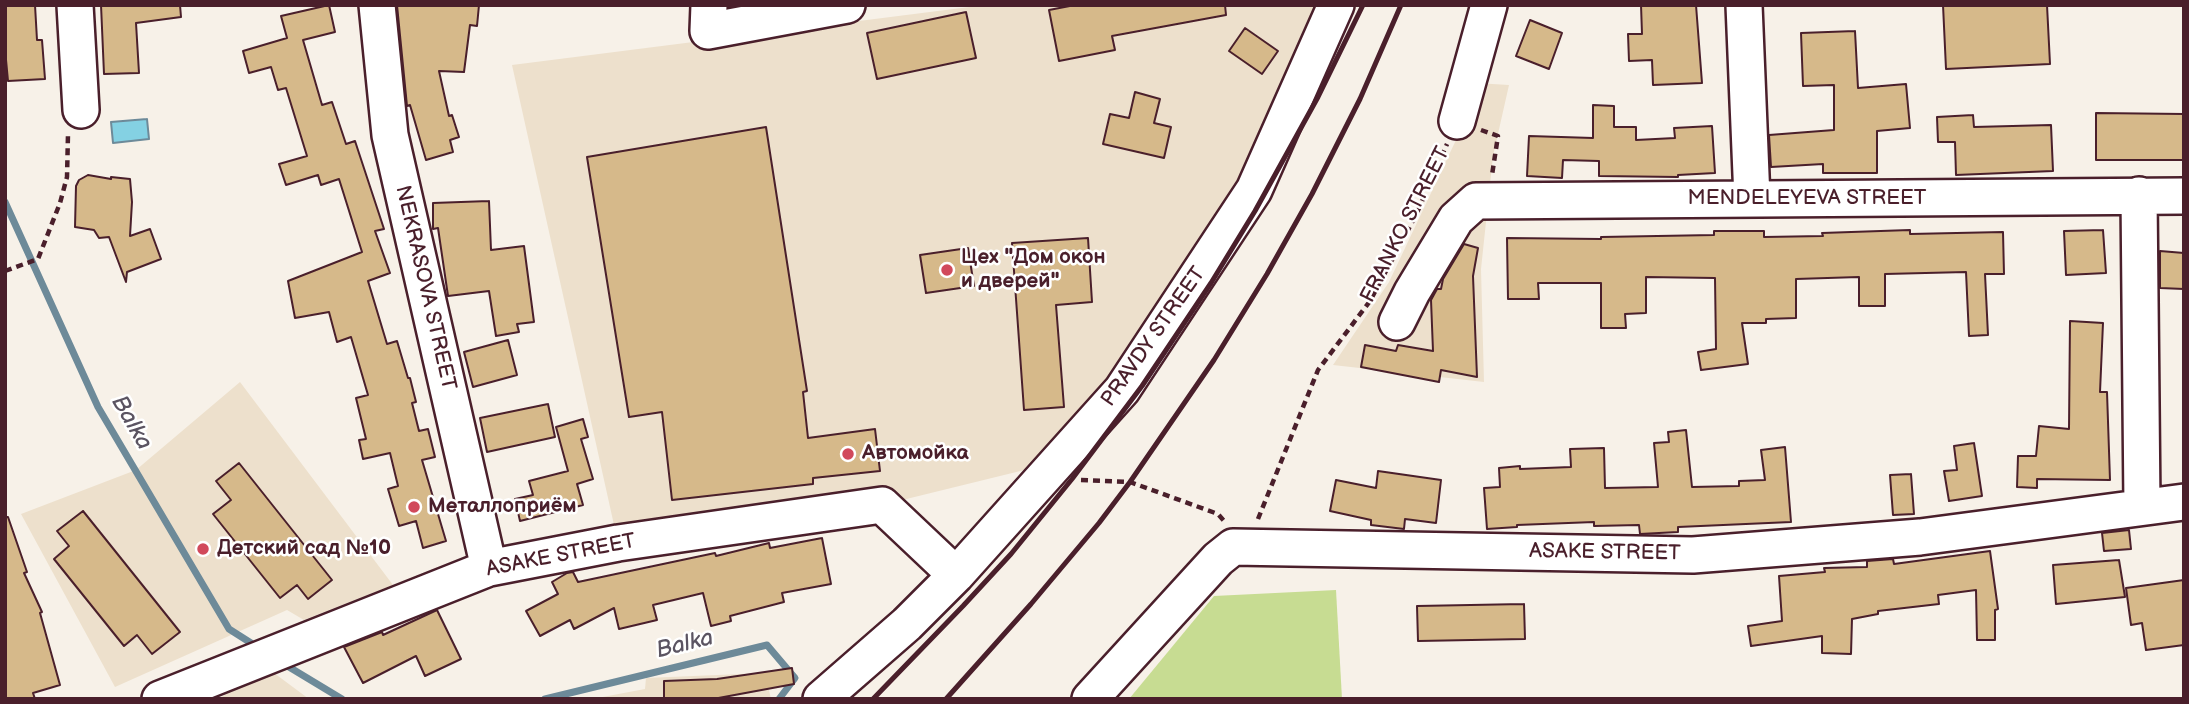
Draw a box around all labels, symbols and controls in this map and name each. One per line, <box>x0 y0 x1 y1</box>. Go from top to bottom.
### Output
street label: FRANKO STREET <box>1356 143 1456 307</box>
street label: NEKRASOVA STREET <box>389 183 461 393</box>
street label: MENDELEYEVA STREET <box>1688 186 1926 212</box>
place label: Цех "Дом окон и дверей" <box>961 245 1106 295</box>
marker: Цех "Дом окон и дверей" <box>939 262 955 278</box>
street label: PRAVDY STREET <box>1096 262 1212 412</box>
water label: Balka <box>105 391 157 455</box>
place label: Автомойка <box>862 441 969 467</box>
marker: Автомойка <box>840 446 856 462</box>
place label: Металлоприём <box>428 494 576 520</box>
marker: Металлоприём <box>406 499 422 515</box>
street label: ASAKE STREET <box>484 529 638 583</box>
place label: Детский сад №10 <box>217 536 391 562</box>
street label: ASAKE STREET <box>1529 539 1681 567</box>
marker: Детский сад №10 <box>195 541 211 557</box>
water label: Balka <box>654 625 716 665</box>

